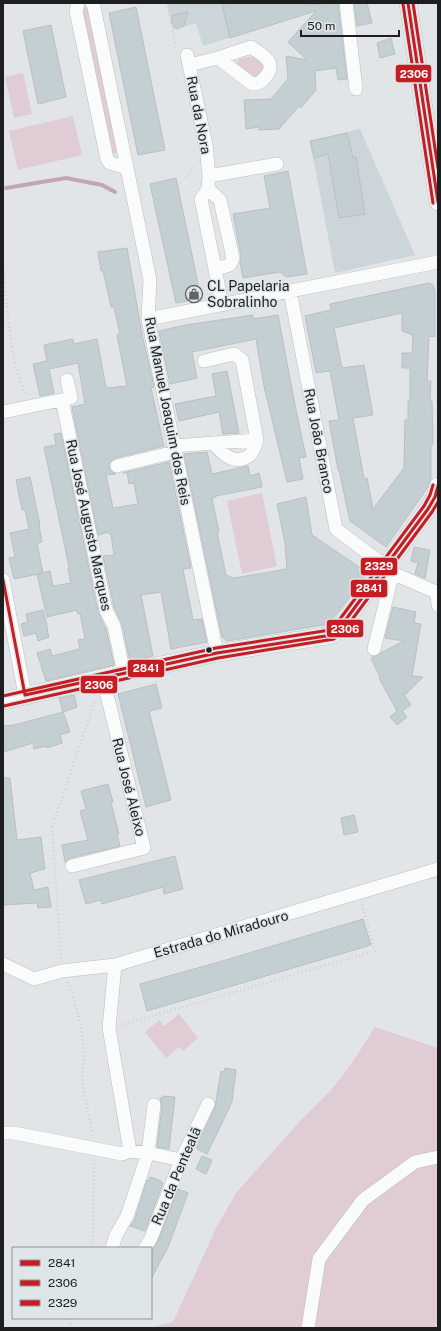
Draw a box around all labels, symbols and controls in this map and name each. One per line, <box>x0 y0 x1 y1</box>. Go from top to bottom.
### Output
scale bar <box>301 12 399 38</box>
text: 50 m <box>307 19 335 33</box>
line badge: 2306 <box>395 64 432 83</box>
text: 2306 <box>400 68 428 80</box>
street label: Rua da Nora <box>184 75 214 155</box>
place label: CL Papelaria Sobralinho <box>207 278 290 310</box>
shop icon: CL Papelaria Sobralinho <box>184 284 204 304</box>
street label: Rua Manuel Joaquim dos Reis <box>142 316 194 506</box>
street label: Rua João Branco <box>301 387 337 495</box>
street label: Rua José Augusto Marques <box>63 438 115 612</box>
line badge: 2329 <box>360 557 398 576</box>
text: 2329 <box>365 560 393 572</box>
line badge: 2841 <box>350 579 388 598</box>
text: 2841 <box>356 582 382 594</box>
line badge: 2306 <box>326 619 364 638</box>
text: 2306 <box>331 623 359 635</box>
unlabelled marker <box>204 645 214 655</box>
line badge: 2841 <box>127 659 165 678</box>
text: 2841 <box>133 662 159 674</box>
line badge: 2306 <box>80 675 118 694</box>
text: 2306 <box>85 679 113 691</box>
street label: Rua José Aleixo <box>109 736 149 838</box>
street label: Estrada do Miradouro <box>152 907 290 961</box>
street label: Rua da Pentealã <box>148 1124 204 1228</box>
legend <box>12 1247 152 1319</box>
text: 2841 <box>48 1256 75 1270</box>
text: 2306 <box>48 1276 77 1290</box>
text: 2329 <box>48 1296 77 1310</box>

